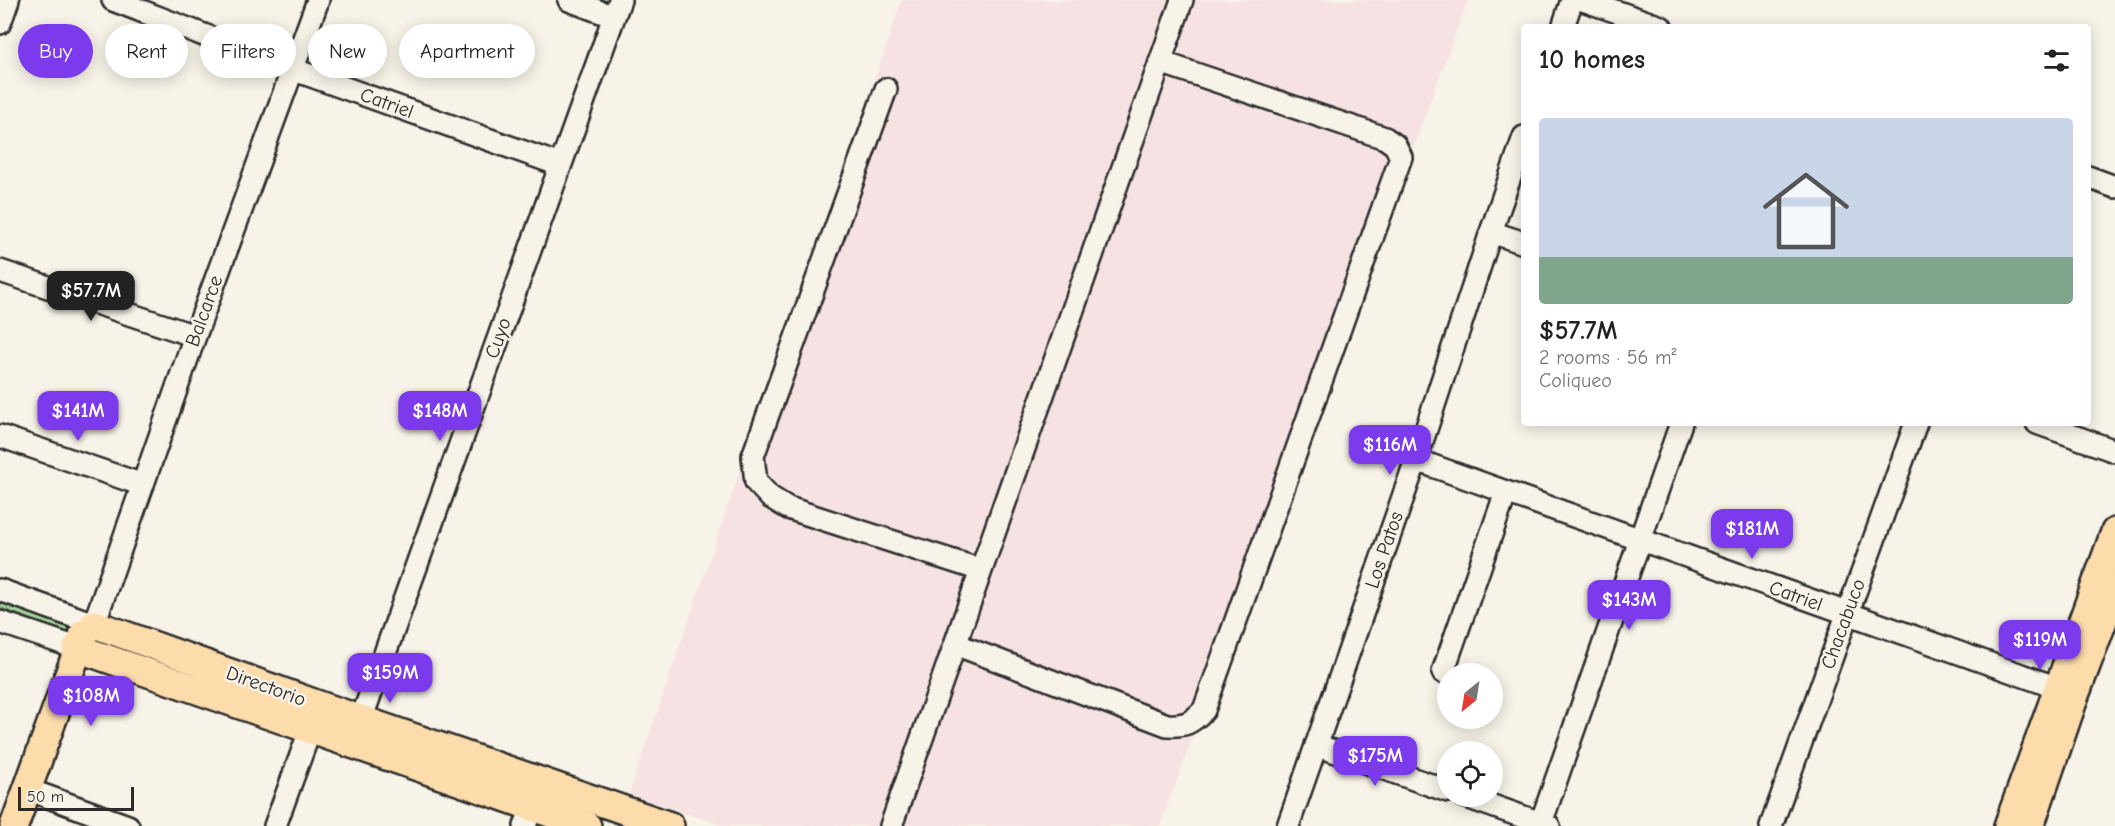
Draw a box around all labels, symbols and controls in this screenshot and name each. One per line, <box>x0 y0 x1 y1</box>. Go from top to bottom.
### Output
chip: Buy <box>18 24 93 78</box>
chip: Rent <box>105 24 188 78</box>
chip: Filters <box>200 24 296 78</box>
chip: New <box>308 24 387 78</box>
chip: Apartment <box>399 24 535 78</box>
icon: filters <box>2040 44 2073 77</box>
text: 10 homes <box>1539 45 1645 75</box>
street label: Catriel <box>357 83 417 123</box>
icon: home <box>1752 157 1860 265</box>
pin: $57.7M <box>42 271 140 322</box>
street label: Balcarce <box>181 272 227 350</box>
text: $57.7M <box>61 279 121 302</box>
street label: Cuyo <box>480 314 516 362</box>
text: $57.7M <box>1539 316 1618 346</box>
text: 2 rooms · 56 m² <box>1539 346 1677 369</box>
text: Coliqueo <box>1539 369 1612 392</box>
pin: $141M <box>36 391 120 442</box>
pin: $148M <box>398 391 482 442</box>
text: $141M <box>51 399 105 422</box>
text: $148M <box>412 399 468 422</box>
pin: $116M <box>1348 425 1432 476</box>
text: $116M <box>1363 433 1417 456</box>
street label: Los Patos <box>1360 509 1408 591</box>
pin: $181M <box>1710 509 1794 560</box>
text: $181M <box>1725 517 1779 540</box>
street label: Catriel <box>1766 576 1826 616</box>
street label: Chacabuco <box>1816 576 1870 672</box>
pin: $143M <box>1587 580 1671 631</box>
text: $143M <box>1601 588 1657 611</box>
pin: $119M <box>1998 620 2082 671</box>
text: $119M <box>2013 628 2067 651</box>
pin: $159M <box>348 653 432 704</box>
street label: Directorio <box>223 661 309 711</box>
text: $159M <box>361 661 419 684</box>
north arrow <box>1437 663 1503 729</box>
map controls <box>1437 663 1503 807</box>
pin: $108M <box>49 676 133 727</box>
text: $108M <box>62 684 120 707</box>
pin: $175M <box>1333 736 1417 787</box>
button: locate <box>1437 741 1503 807</box>
text: $175M <box>1347 744 1403 767</box>
scale bar <box>18 784 134 812</box>
text: 50 m <box>27 788 64 806</box>

